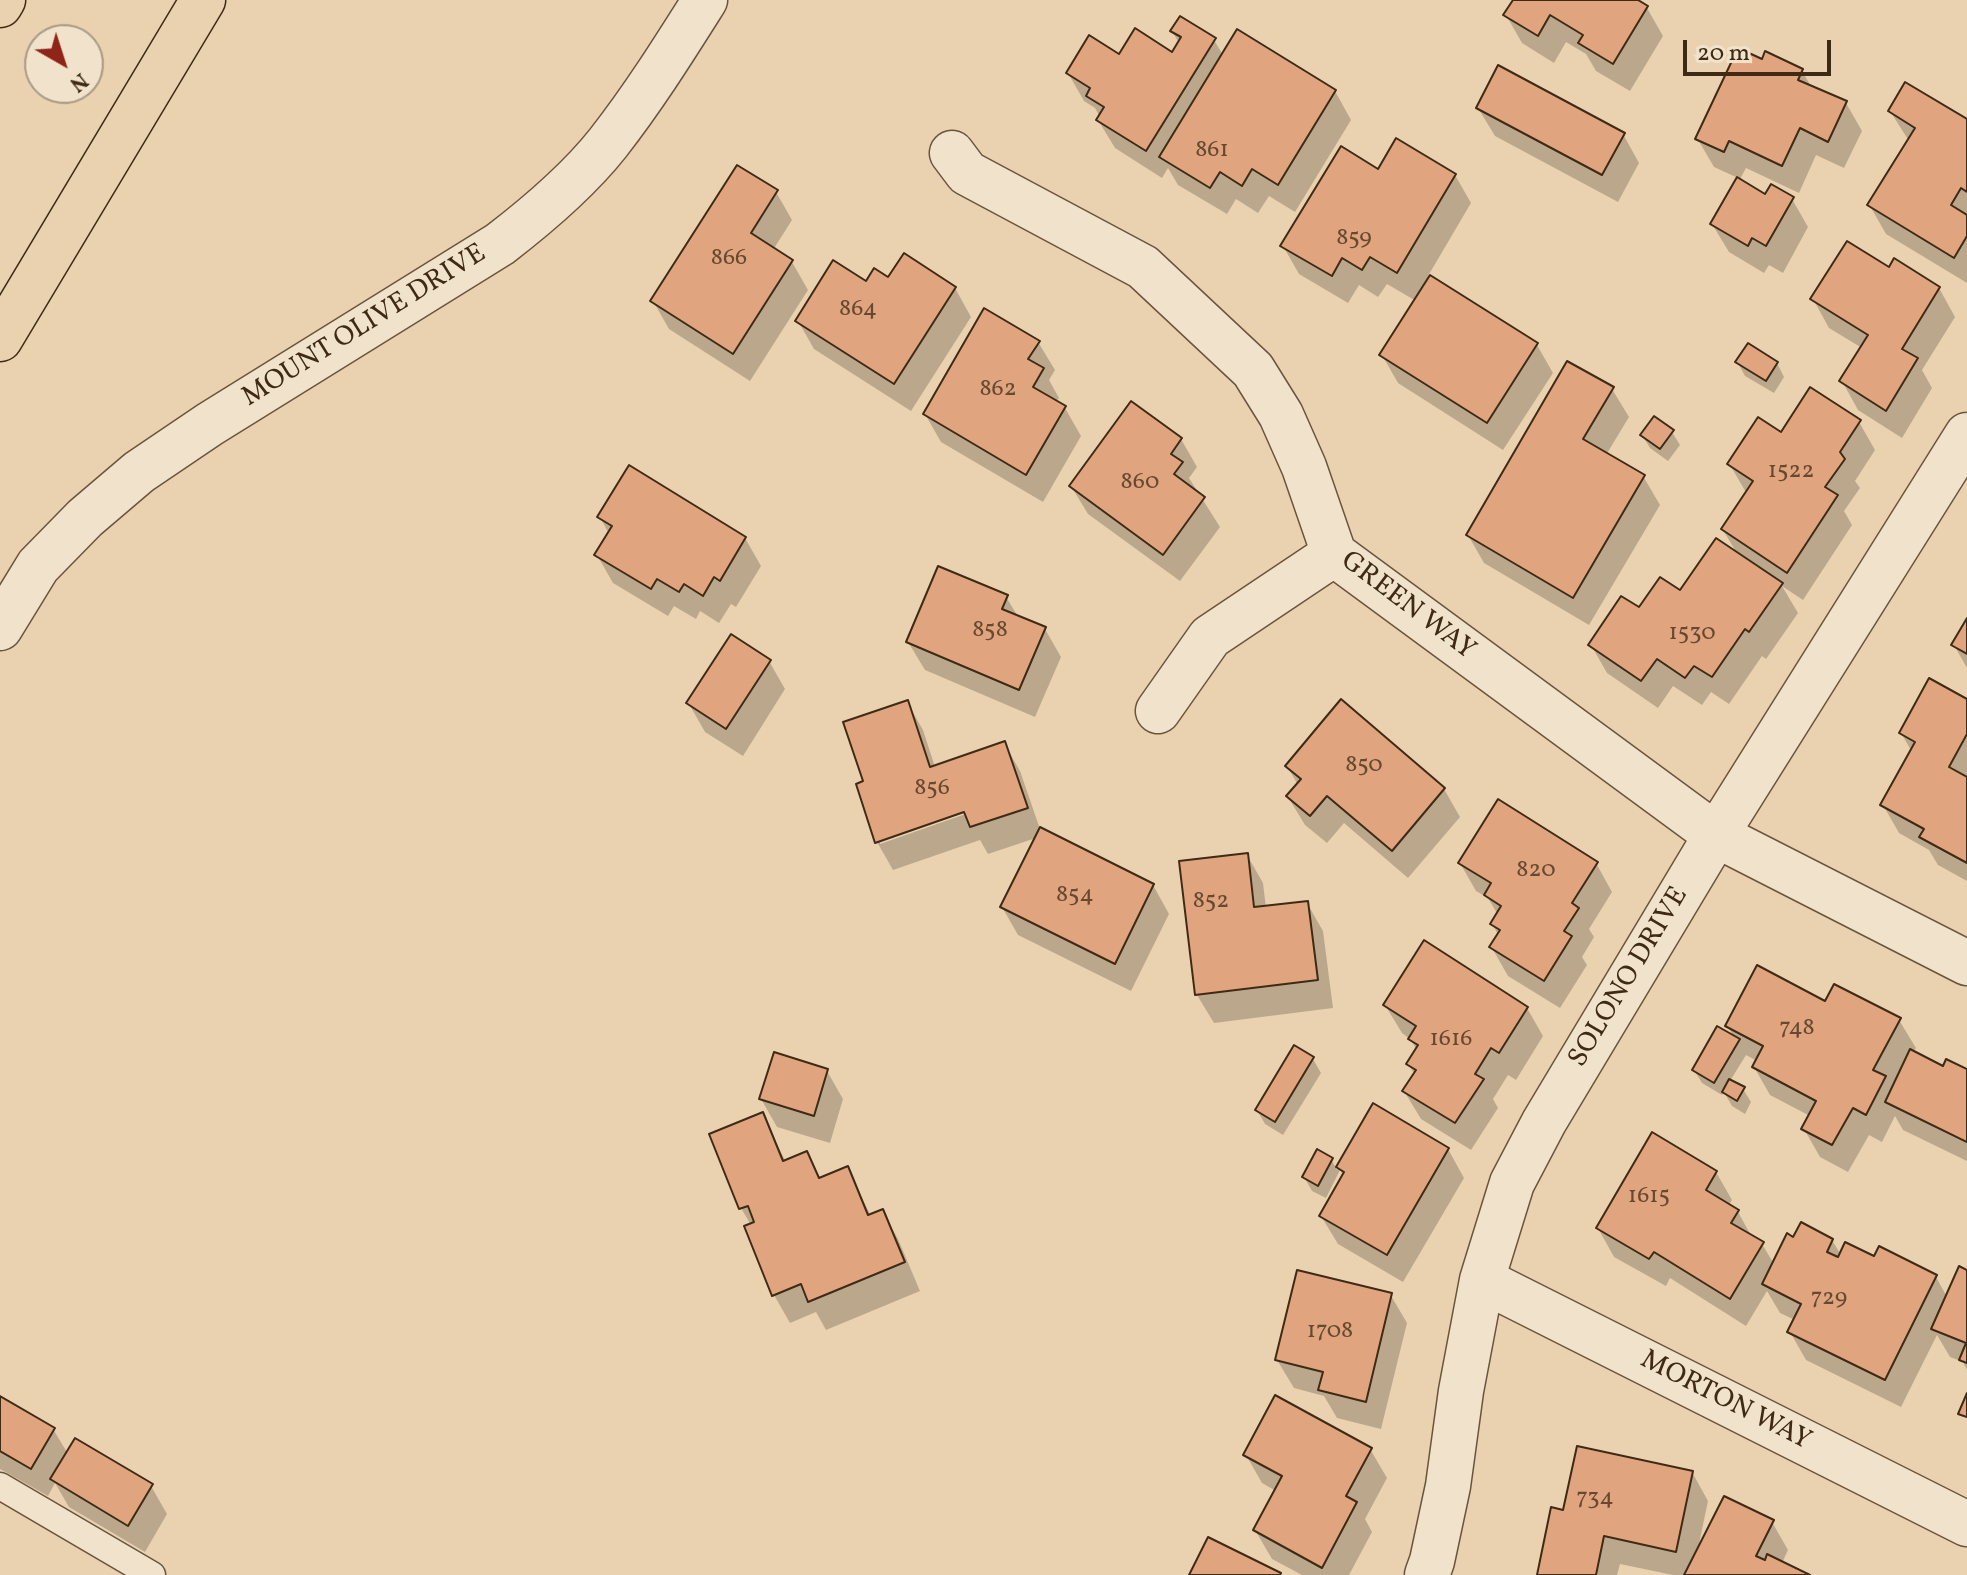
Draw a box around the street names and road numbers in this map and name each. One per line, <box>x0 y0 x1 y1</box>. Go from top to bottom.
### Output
street label: MOUNT OLIVE DRIVE <box>237 238 493 416</box>
street label: GREEN WAY <box>1333 545 1481 669</box>
street label: SOLONO DRIVE <box>1563 882 1697 1074</box>
street label: MORTON WAY <box>1634 1345 1816 1459</box>

